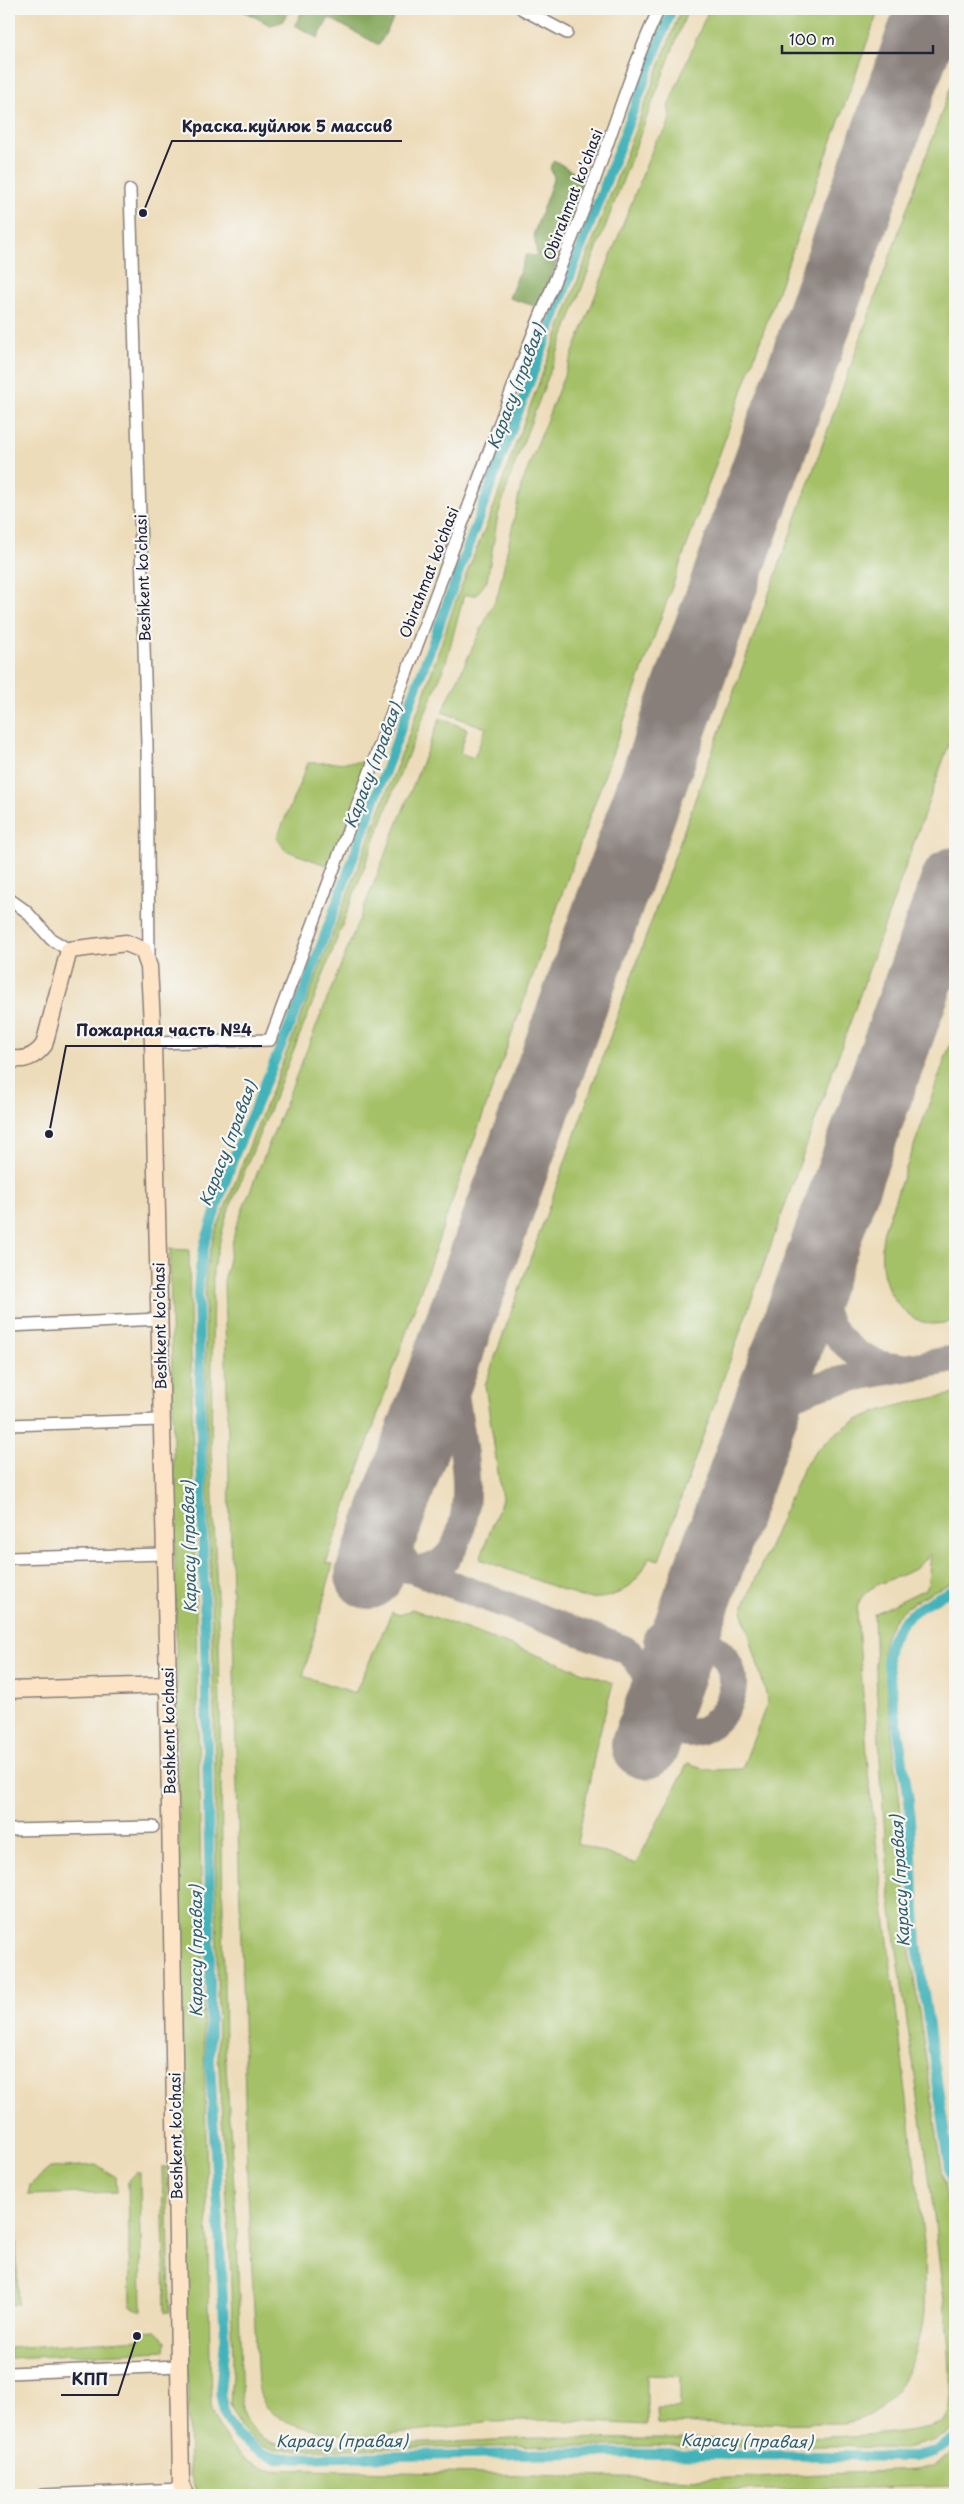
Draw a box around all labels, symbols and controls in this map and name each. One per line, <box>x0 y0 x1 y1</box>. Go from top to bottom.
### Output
scale bar <box>782 22 933 54</box>
text: 100 m <box>789 27 835 50</box>
callout: Краска.куйлюк 5 массив <box>172 110 402 141</box>
text: Краска.куйлюк 5 массив <box>182 113 392 137</box>
street label: Obirahmat ko'chasi <box>536 125 608 263</box>
water label: Карасу (правая) <box>480 319 550 452</box>
street label: Obirahmat ko'chasi <box>392 503 464 641</box>
street label: Beshkent ko'chasi <box>128 514 156 642</box>
water label: Карасу (правая) <box>337 698 407 831</box>
callout: Пожарная часть №4 <box>66 1015 262 1046</box>
text: Пожарная часть №4 <box>76 1017 252 1041</box>
water label: Карасу (правая) <box>192 1076 262 1209</box>
street label: Beshkent ko'chasi <box>146 1262 172 1390</box>
water label: Карасу (правая) <box>175 1480 201 1613</box>
street label: Beshkent ko'chasi <box>155 1667 181 1795</box>
water label: Карасу (правая) <box>884 1814 914 1948</box>
water label: Карасу (правая) <box>183 1884 207 2017</box>
street label: Beshkent ko'chasi <box>162 2072 188 2200</box>
callout: КПП <box>61 2364 118 2395</box>
text: КПП <box>72 2366 108 2390</box>
water label: Карасу (правая) <box>681 2427 814 2453</box>
water label: Карасу (правая) <box>276 2428 409 2452</box>

